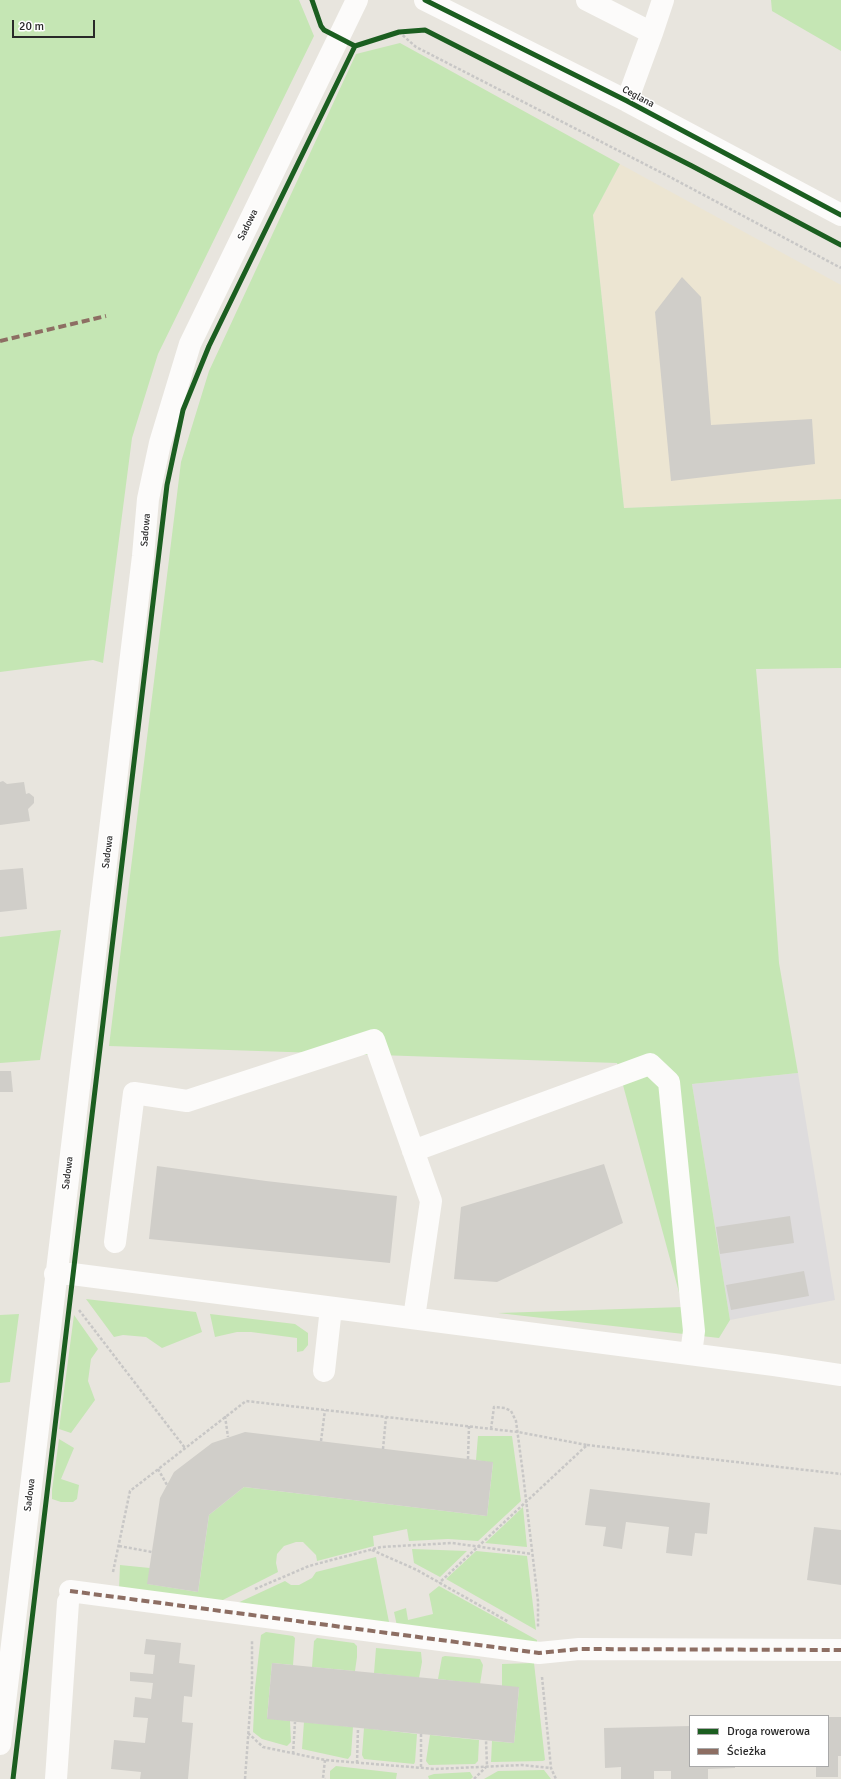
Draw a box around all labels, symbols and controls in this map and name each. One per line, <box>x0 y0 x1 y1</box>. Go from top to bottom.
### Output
scale bar <box>14 12 97 38</box>
text: 20 m <box>19 19 44 34</box>
street label: Ceglana <box>620 84 656 110</box>
street label: Sadowa <box>235 207 261 243</box>
street label: Sadowa <box>139 513 153 547</box>
street label: Sadowa <box>100 835 116 869</box>
street label: Sadowa <box>60 1156 76 1190</box>
street label: Sadowa <box>22 1478 38 1512</box>
legend <box>689 1715 829 1767</box>
text: Droga rowerowa <box>727 1724 810 1739</box>
text: Ścieżka <box>727 1744 766 1759</box>

